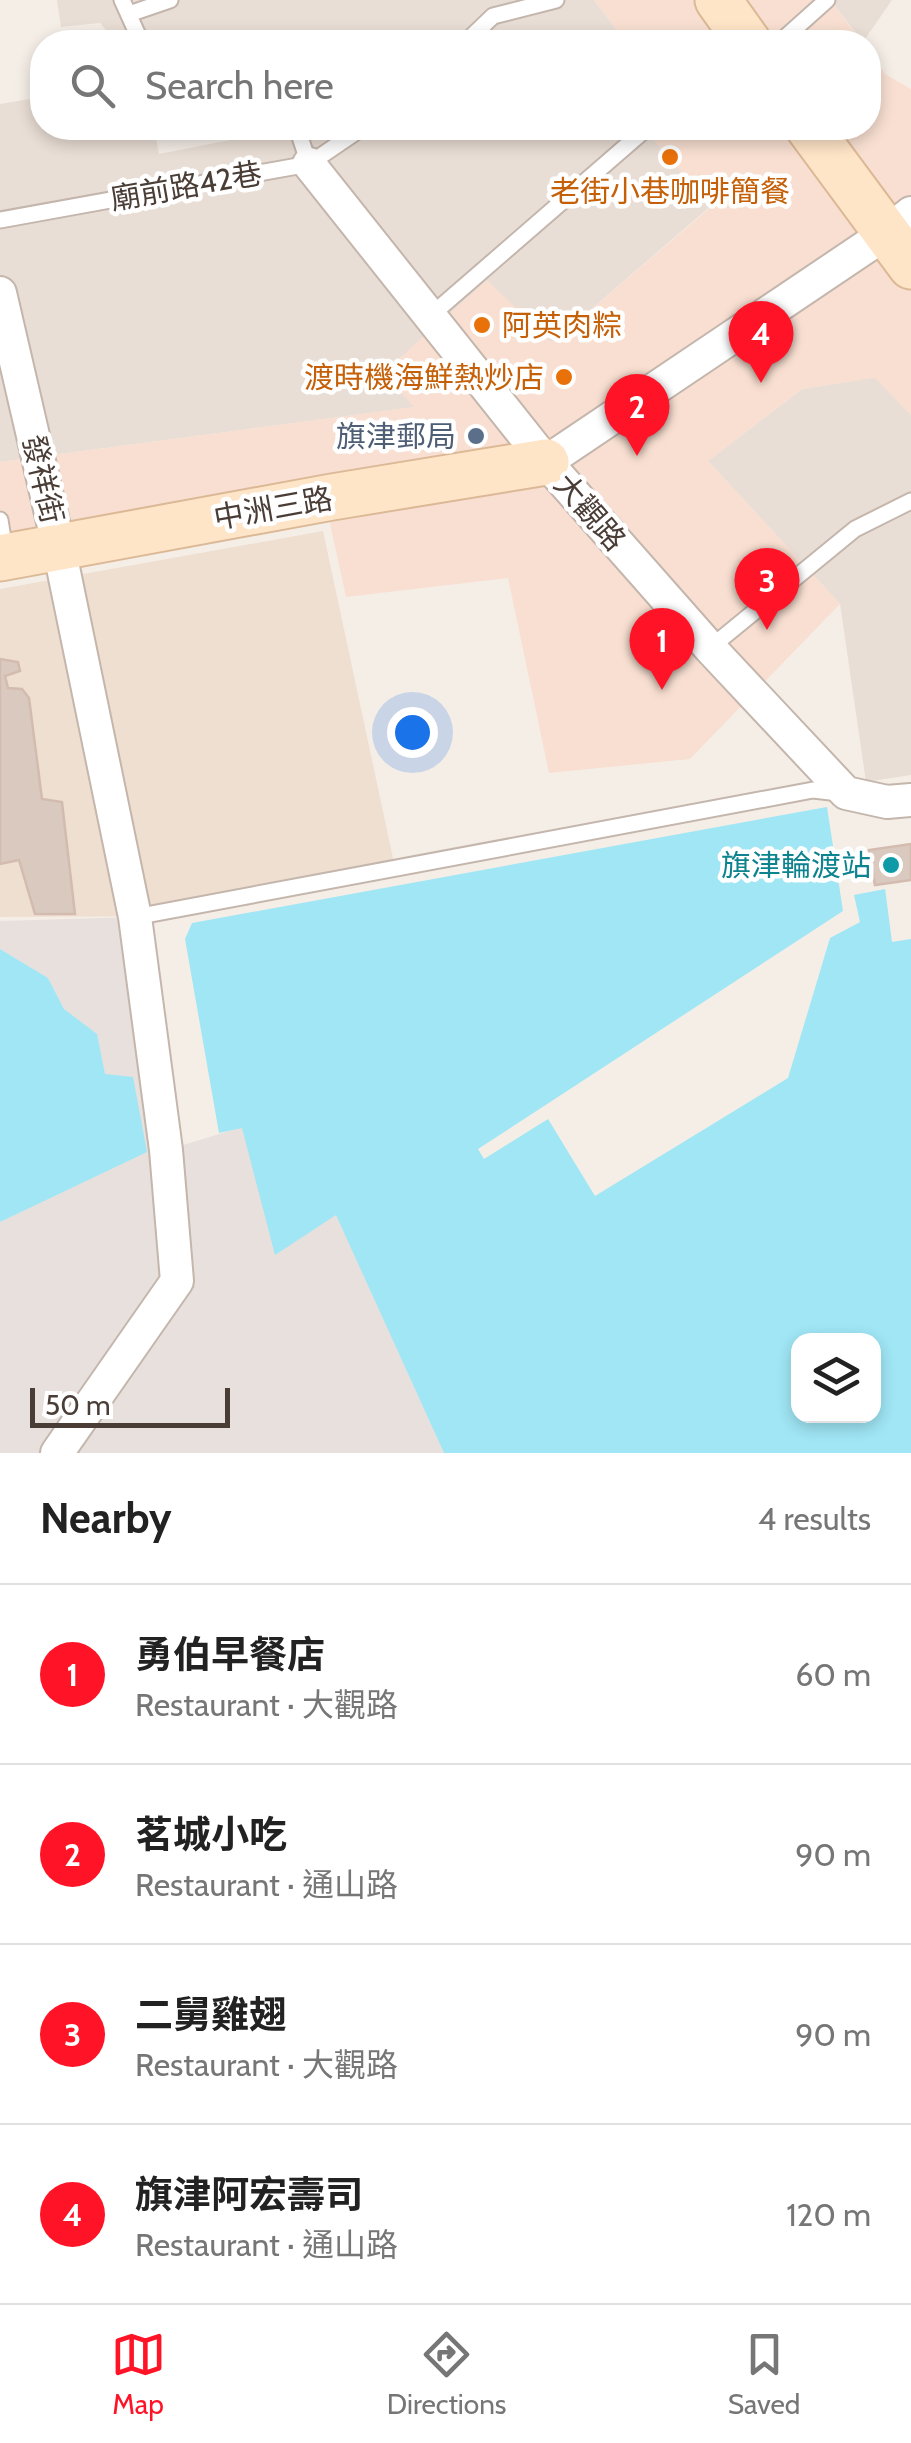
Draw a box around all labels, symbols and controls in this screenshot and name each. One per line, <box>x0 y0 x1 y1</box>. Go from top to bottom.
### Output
search box <box>30 30 881 140</box>
icon: search <box>65 58 120 113</box>
text: Search here <box>145 62 334 109</box>
marker: 老街小巷咖啡簡餐 <box>659 146 681 168</box>
street label: 廟前路42巷 <box>107 154 265 218</box>
place label: 老街小巷咖啡簡餐 <box>550 173 790 210</box>
pin: 4 <box>728 300 794 383</box>
place label: 阿英肉粽 <box>502 307 622 344</box>
marker: 阿英肉粽 <box>471 314 493 336</box>
place label: 渡時機海鮮熱炒店 <box>304 359 544 396</box>
marker: 渡時機海鮮熱炒店 <box>553 366 575 388</box>
pin: 2 <box>604 374 670 456</box>
place label: 旗津郵局 <box>336 418 456 455</box>
marker: 旗津郵局 <box>465 425 487 447</box>
street label: 發祥街 <box>15 431 71 527</box>
street label: 大觀路 <box>547 466 633 558</box>
street label: 中洲三路 <box>211 479 335 537</box>
pin: 3 <box>734 548 800 630</box>
pin: 1 <box>630 608 694 690</box>
your location <box>387 707 438 758</box>
place label: 旗津輪渡站 <box>721 847 871 884</box>
marker: 旗津輪渡站 <box>880 854 902 876</box>
map controls <box>791 1333 881 1423</box>
button: layers <box>791 1333 881 1423</box>
scale bar <box>30 1383 230 1428</box>
text: 50 m <box>45 1388 111 1422</box>
text: Nearby <box>40 1492 172 1544</box>
text: 4 results <box>758 1499 871 1538</box>
text: 勇伯早餐店 <box>135 1631 325 1678</box>
text: 1 <box>67 1655 78 1694</box>
text: 60 m <box>795 1655 871 1694</box>
text: Restaurant · 大觀路 <box>135 1685 398 1724</box>
text: 茗城小吃 <box>135 1811 287 1858</box>
text: 2 <box>64 1835 81 1874</box>
text: 90 m <box>795 1835 871 1874</box>
text: Restaurant · 通山路 <box>135 1865 398 1904</box>
text: 二舅雞翅 <box>135 1991 287 2038</box>
text: 3 <box>64 2015 81 2054</box>
text: 90 m <box>795 2015 871 2054</box>
text: Restaurant · 大觀路 <box>135 2045 398 2084</box>
text: 旗津阿宏壽司 <box>135 2171 363 2218</box>
text: 4 <box>63 2195 82 2234</box>
text: 120 m <box>786 2195 871 2234</box>
text: Restaurant · 通山路 <box>135 2225 398 2264</box>
tab: Map <box>111 2327 166 2421</box>
tab: Directions <box>387 2327 506 2421</box>
tab: Saved <box>728 2327 800 2421</box>

